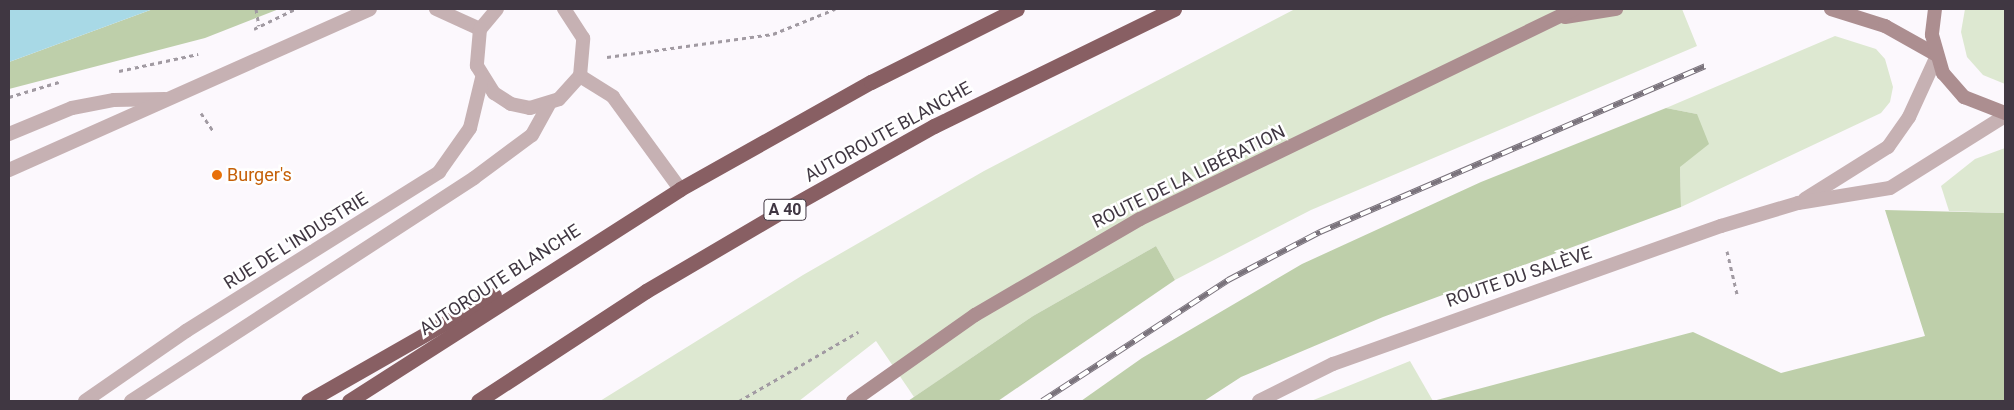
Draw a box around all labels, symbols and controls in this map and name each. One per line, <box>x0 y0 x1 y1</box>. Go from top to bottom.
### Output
street label: AUTOROUTE BLANCHE <box>801 77 975 187</box>
street label: ROUTE DE LA LIBÉRATION <box>1089 121 1289 233</box>
place label: Burger's <box>227 164 292 186</box>
marker: Burger's <box>211 169 223 181</box>
street label: RUE DE L'INDUSTRIE <box>220 188 372 294</box>
road number: A 40 <box>762 196 808 224</box>
street label: AUTOROUTE BLANCHE <box>416 220 584 340</box>
street label: ROUTE DU SALÈVE <box>1443 242 1595 312</box>

